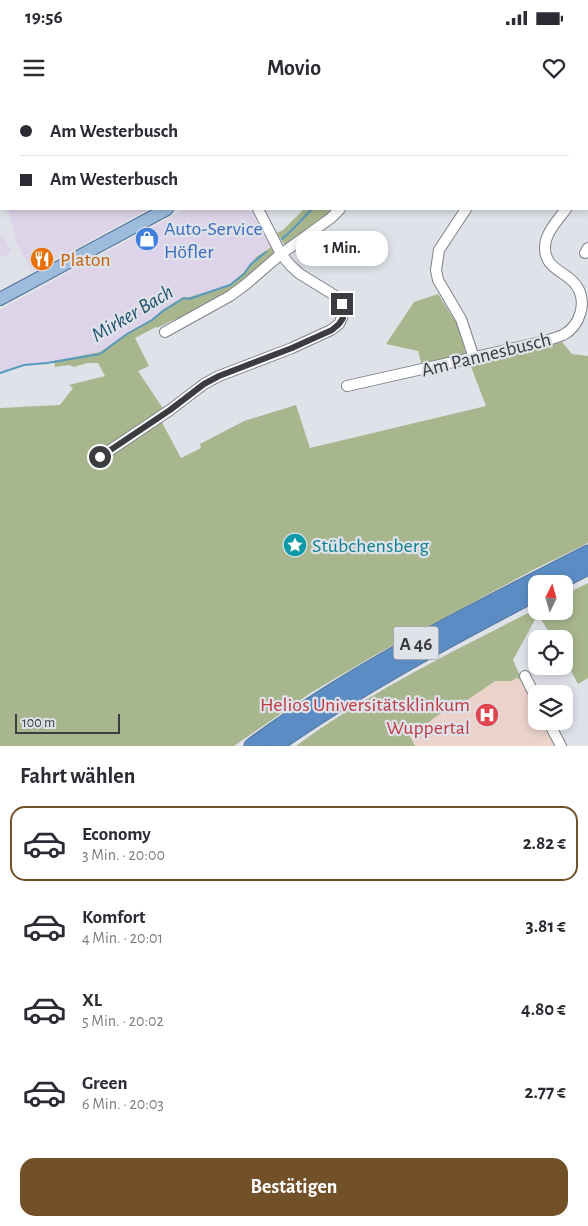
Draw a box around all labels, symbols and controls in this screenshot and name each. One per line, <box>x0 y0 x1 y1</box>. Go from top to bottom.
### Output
text: 19:56 <box>25 8 63 27</box>
icon: menu <box>20 54 48 82</box>
icon: heart <box>540 54 568 82</box>
text: Movio <box>267 57 321 79</box>
text: Am Westerbusch <box>50 122 178 141</box>
text: Am Westerbusch <box>50 170 178 189</box>
place label: Auto-Service Höfler <box>164 219 263 262</box>
shop icon: Auto-Service Höfler <box>134 226 160 252</box>
callout: 1 Min. <box>296 232 388 266</box>
text: 1 Min. <box>323 240 361 256</box>
restaurant icon: Platon <box>29 246 55 272</box>
place label: Platon <box>60 250 111 270</box>
water label: Mirker Bach <box>88 281 177 346</box>
route end <box>331 293 353 315</box>
street label: Am Pannesbusch <box>419 329 553 381</box>
route start <box>89 446 111 468</box>
place icon: Stübchensberg <box>282 532 308 558</box>
place label: Stübchensberg <box>312 536 429 556</box>
north arrow <box>528 575 572 620</box>
map controls <box>528 575 573 730</box>
road number: A 46 <box>394 626 438 660</box>
button: locate <box>528 630 573 675</box>
button: layers <box>528 685 573 730</box>
place label: Helios Universitätsklinkum Wuppertal <box>260 695 470 738</box>
hospital icon: Helios Universitätsklinkum Wuppertal <box>474 702 500 728</box>
scale bar <box>15 711 120 734</box>
text: 100 m <box>22 716 55 730</box>
text: Fahrt wählen <box>20 765 135 787</box>
icon: car <box>22 821 67 866</box>
text: Economy <box>82 825 151 844</box>
text: 2.82 € <box>523 834 566 853</box>
text: 3 Min. · 20:00 <box>82 847 165 863</box>
icon: car <box>22 904 67 949</box>
text: Komfort <box>82 908 146 927</box>
text: 3.81 € <box>526 917 566 936</box>
text: 4 Min. · 20:01 <box>82 930 163 946</box>
icon: car <box>22 987 67 1032</box>
text: XL <box>82 991 102 1010</box>
text: 4.80 € <box>521 1000 566 1019</box>
text: 5 Min. · 20:02 <box>82 1013 164 1029</box>
icon: car <box>22 1070 67 1115</box>
text: Green <box>82 1074 128 1093</box>
text: 2.77 € <box>525 1083 566 1102</box>
text: 6 Min. · 20:03 <box>82 1096 164 1112</box>
button: Bestätigen <box>20 1158 568 1216</box>

